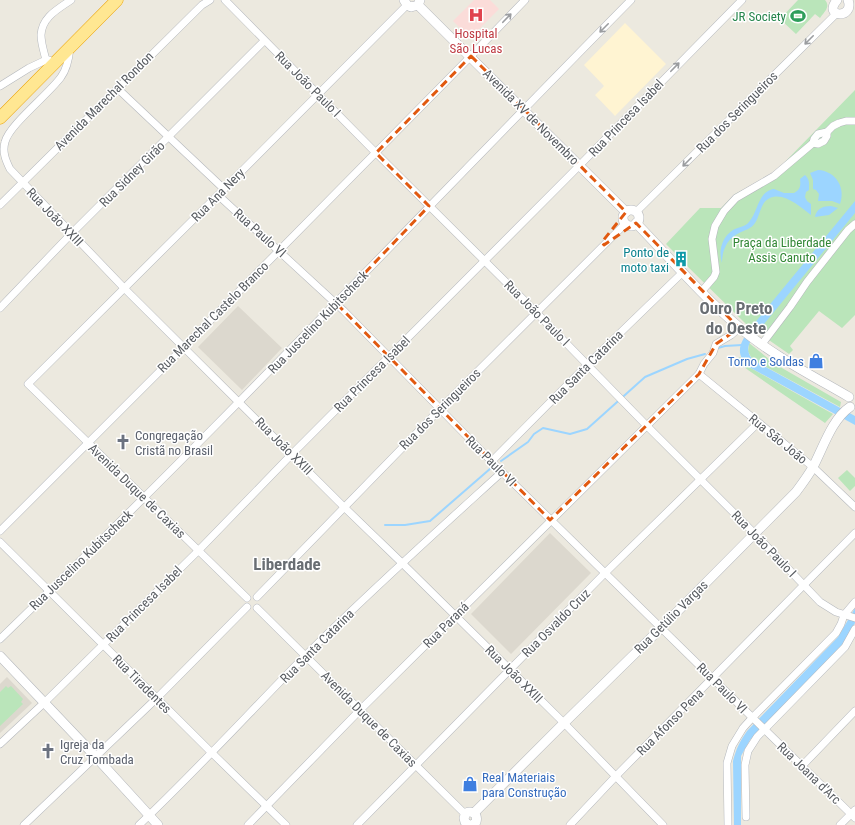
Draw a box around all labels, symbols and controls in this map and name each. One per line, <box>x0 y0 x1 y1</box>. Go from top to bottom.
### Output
hospital icon: Hospital São Lucas <box>467 6 485 24</box>
sports icon: JR Society <box>789 7 807 25</box>
place label: JR Society <box>732 9 787 24</box>
one-way arrow <box>503 13 512 23</box>
one-way arrow <box>599 23 608 33</box>
place label: Hospital São Lucas <box>450 26 502 56</box>
one-way arrow <box>804 35 814 45</box>
street label: Rua João Paulo I <box>272 48 344 120</box>
street label: Avenida Marechal Rondon <box>52 49 156 153</box>
one-way arrow <box>670 62 679 72</box>
street label: Avenida XV de Novembro <box>480 66 582 168</box>
street label: Rua dos Seringueiros <box>693 68 781 156</box>
street label: Rua Princesa Isabel <box>586 76 666 160</box>
street label: Rua Sidney Girão <box>96 138 168 210</box>
one-way arrow <box>682 157 692 167</box>
street label: Rua Ana Nery <box>188 165 248 225</box>
street label: Rua João XXIII <box>24 185 86 249</box>
street label: Rua Paulo VI <box>231 206 289 260</box>
park label: Praça da Liberdade Assis Canuto <box>733 235 831 265</box>
place label: Ponto de moto taxi <box>621 245 669 275</box>
building icon: Ponto de moto taxi <box>672 250 690 268</box>
street label: Rua Marechal Castelo Branco <box>154 258 272 376</box>
street label: Rua Juscelino Kubitscheck <box>265 267 371 377</box>
street label: Rua João Paulo I <box>501 277 573 349</box>
district label: Ouro Preto do Oeste <box>699 298 773 338</box>
street label: Rua Santa Catarina <box>546 327 626 407</box>
street label: Rua Princesa Isabel <box>331 333 413 415</box>
shop icon: Torno e Soldas <box>807 352 825 370</box>
place label: Torno e Soldas <box>728 354 804 369</box>
street label: Rua dos Seringueiros <box>396 365 484 453</box>
street label: Rua São João <box>746 411 810 467</box>
street label: Rua João XXIII <box>252 414 316 478</box>
place label: Congregação Cristã no Brasil <box>135 428 213 458</box>
church icon: Congregação Cristã no Brasil <box>114 433 132 451</box>
street label: Rua Paulo VI <box>463 433 519 489</box>
street label: Avenida Duque de Caxias <box>85 441 189 541</box>
street label: Rua Juscelino Kubitscheck <box>26 507 136 613</box>
street label: Rua João Paulo I <box>729 508 799 580</box>
district label: Liberdade <box>253 554 321 574</box>
street label: Rua Princesa Isabel <box>103 563 185 645</box>
street label: Rua Getúlio Vargas <box>631 577 711 657</box>
street label: Rua Osvaldo Cruz <box>519 586 593 660</box>
street label: Rua Paraná <box>420 599 472 651</box>
street label: Rua Santa Catarina <box>277 606 357 686</box>
street label: Rua João XXIII <box>482 642 546 706</box>
street label: Rua Tiradentes <box>110 652 174 716</box>
street label: Rua Paulo VI <box>694 660 750 716</box>
street label: Avenida Duque de Caxias <box>318 668 420 770</box>
street label: Rua Afonso Pena <box>634 686 706 758</box>
place label: Igreja da Cruz Tombada <box>60 737 134 767</box>
street label: Rua Joana d'Arc <box>774 739 844 807</box>
church icon: Igreja da Cruz Tombada <box>39 742 57 760</box>
place label: Real Materiais para Construção <box>482 770 567 800</box>
shop icon: Real Materiais para Construção <box>461 775 479 793</box>

